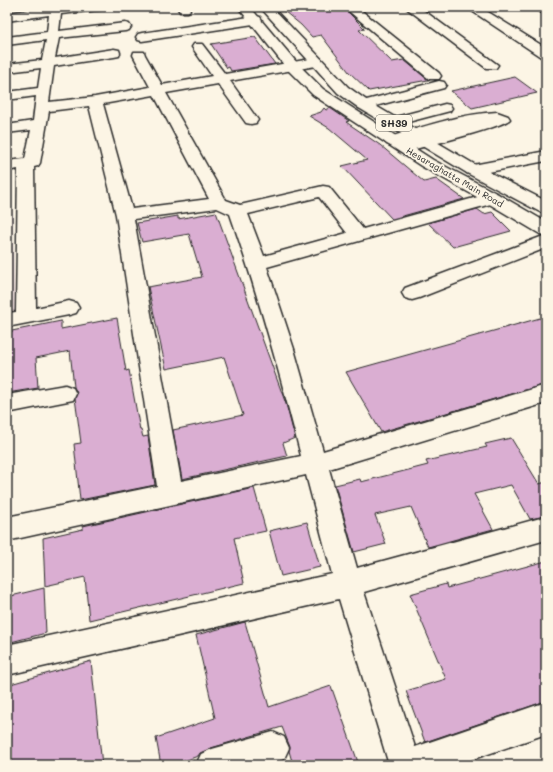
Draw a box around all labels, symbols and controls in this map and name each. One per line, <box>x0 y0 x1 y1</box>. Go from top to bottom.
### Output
road number: SH39 <box>376 115 412 131</box>
street label: Hesaraghatta Main Road <box>405 145 506 209</box>

